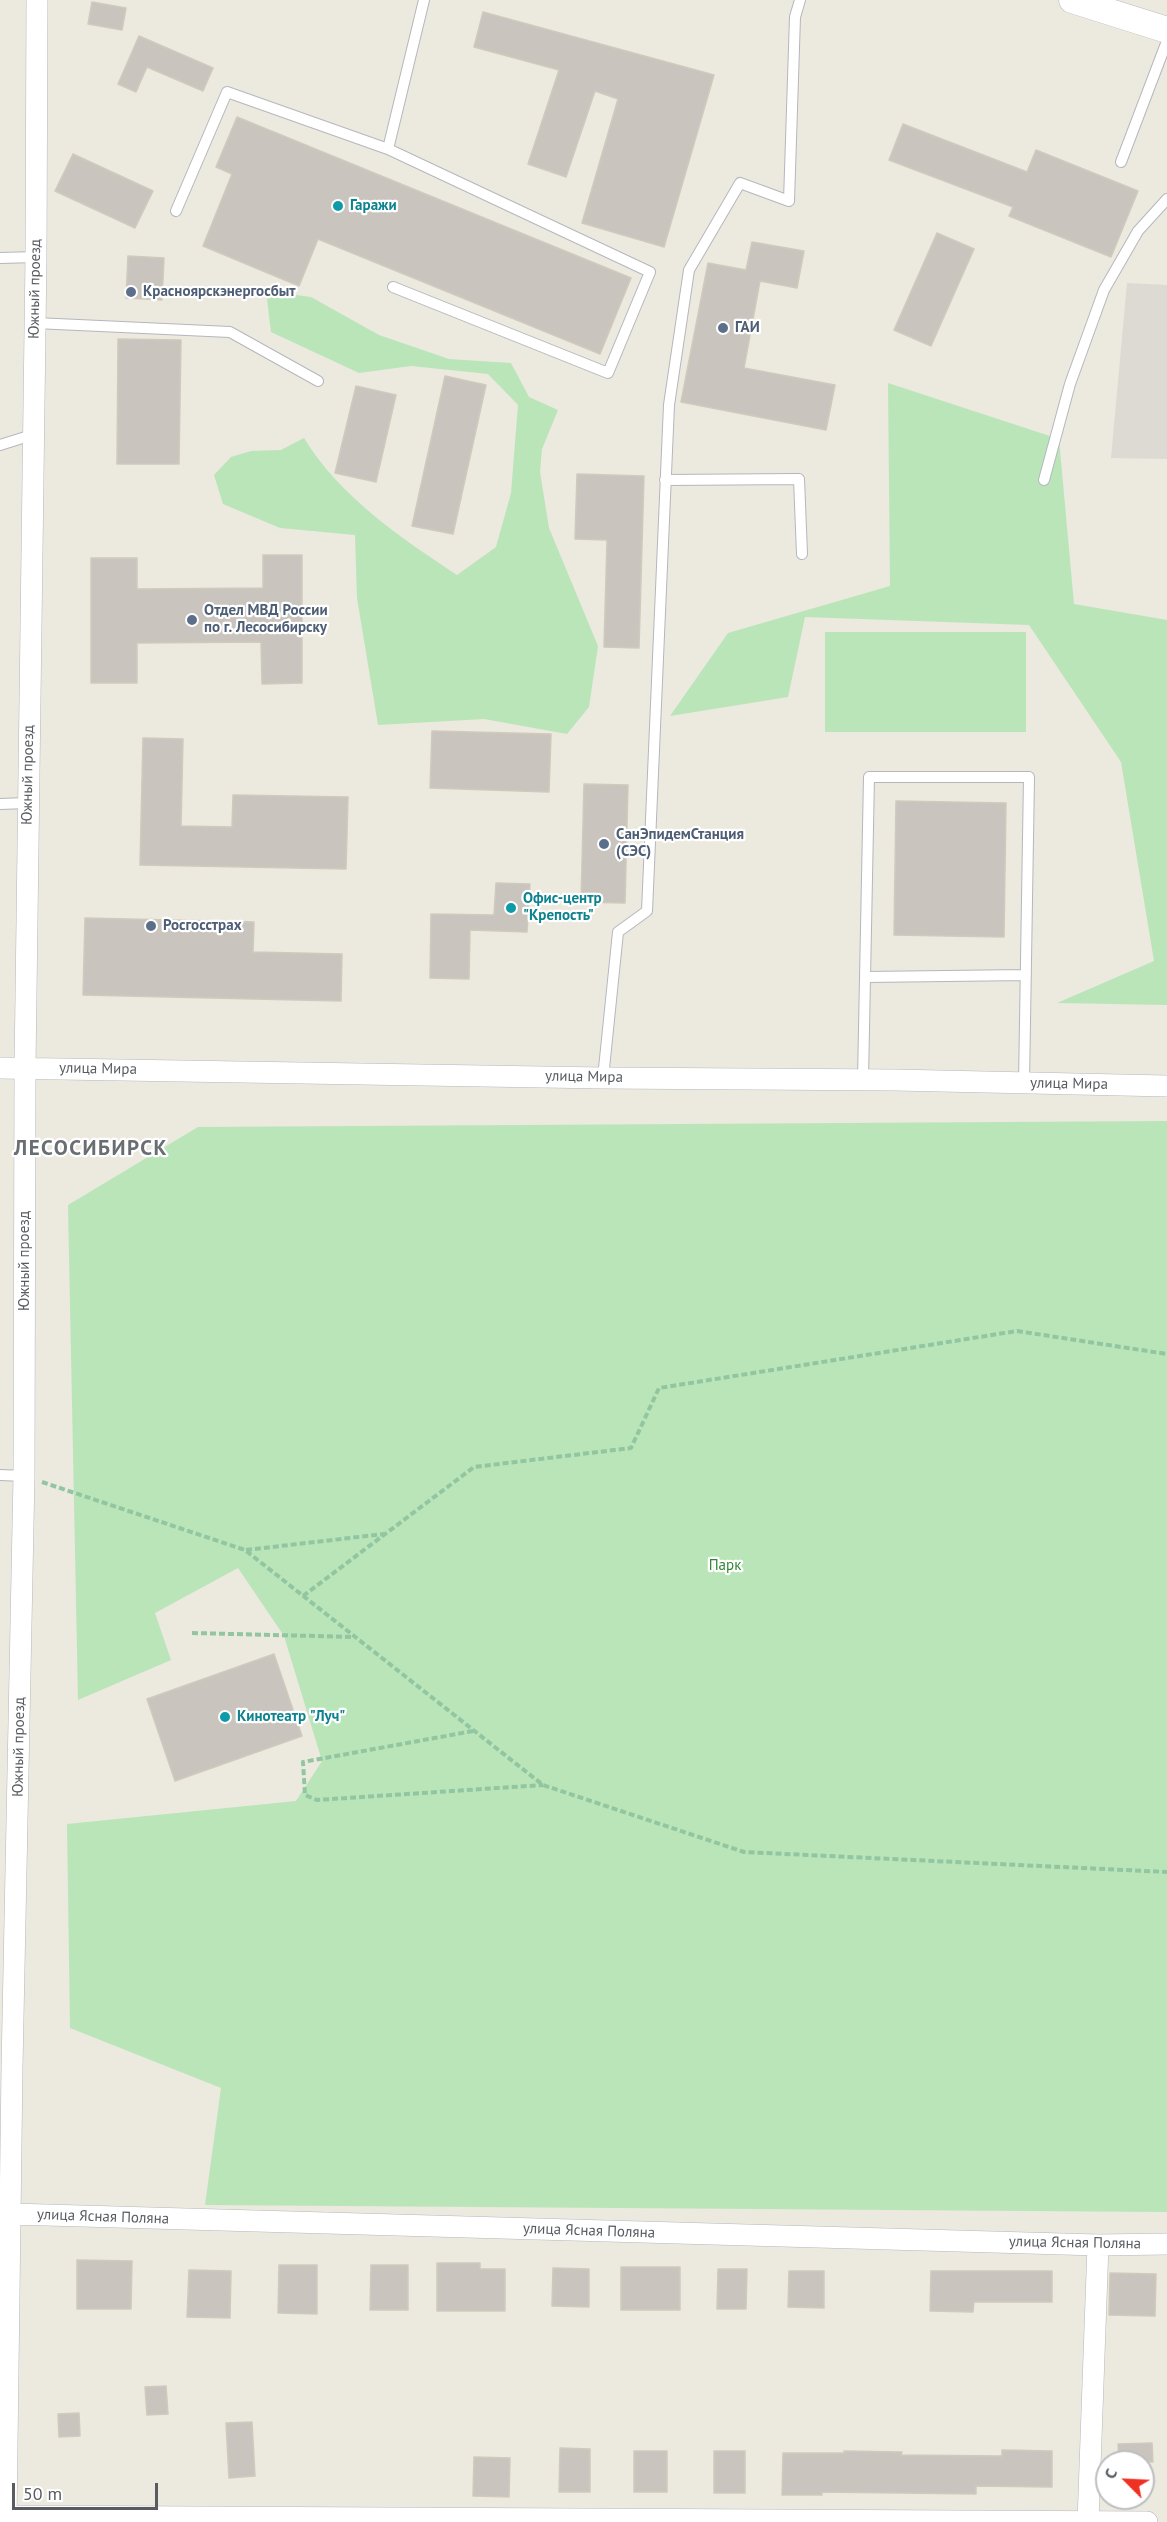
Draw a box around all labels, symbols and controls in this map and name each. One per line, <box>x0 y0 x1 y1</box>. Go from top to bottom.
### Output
place label: Гаражи <box>350 197 397 215</box>
marker: Гаражи <box>331 199 345 213</box>
street label: Южный проезд <box>25 239 45 339</box>
place label: Красноярскэнергосбыт <box>143 283 296 301</box>
marker: Красноярскэнергосбыт <box>124 285 138 299</box>
place label: ГАИ <box>735 319 760 337</box>
marker: ГАИ <box>716 321 730 335</box>
place label: Отдел МВД России по г. Лесосибирску <box>204 602 328 637</box>
marker: Отдел МВД России по г. Лесосибирску <box>185 613 199 627</box>
street label: Южный проезд <box>18 725 38 825</box>
place label: СанЭпидемСтанция (СЭС) <box>616 826 744 861</box>
marker: СанЭпидемСтанция (СЭС) <box>597 837 611 851</box>
place label: Офис-центр "Крепость" <box>523 890 602 925</box>
marker: Офис-центр "Крепость" <box>504 901 518 915</box>
place label: Росгосстрах <box>163 917 242 935</box>
marker: Росгосстрах <box>144 919 158 933</box>
street label: улица Мира <box>59 1059 137 1079</box>
street label: улица Мира <box>545 1067 623 1087</box>
street label: улица Мира <box>1030 1074 1108 1094</box>
district label: ЛЕСОСИБИРСК <box>14 1136 168 1162</box>
street label: Южный проезд <box>16 1211 34 1311</box>
park label: Парк <box>709 1557 741 1575</box>
street label: Южный проезд <box>9 1697 29 1797</box>
place label: Кинотеатр "Луч" <box>237 1708 345 1726</box>
marker: Кинотеатр "Луч" <box>218 1710 232 1724</box>
street label: улица Ясная Поляна <box>37 2206 169 2228</box>
street label: улица Ясная Поляна <box>523 2220 655 2242</box>
street label: улица Ясная Поляна <box>1009 2233 1141 2253</box>
north arrow <box>1095 2450 1155 2510</box>
text: С <box>1099 2465 1121 2482</box>
scale bar <box>15 2471 160 2509</box>
text: 50 m <box>23 2482 62 2505</box>

